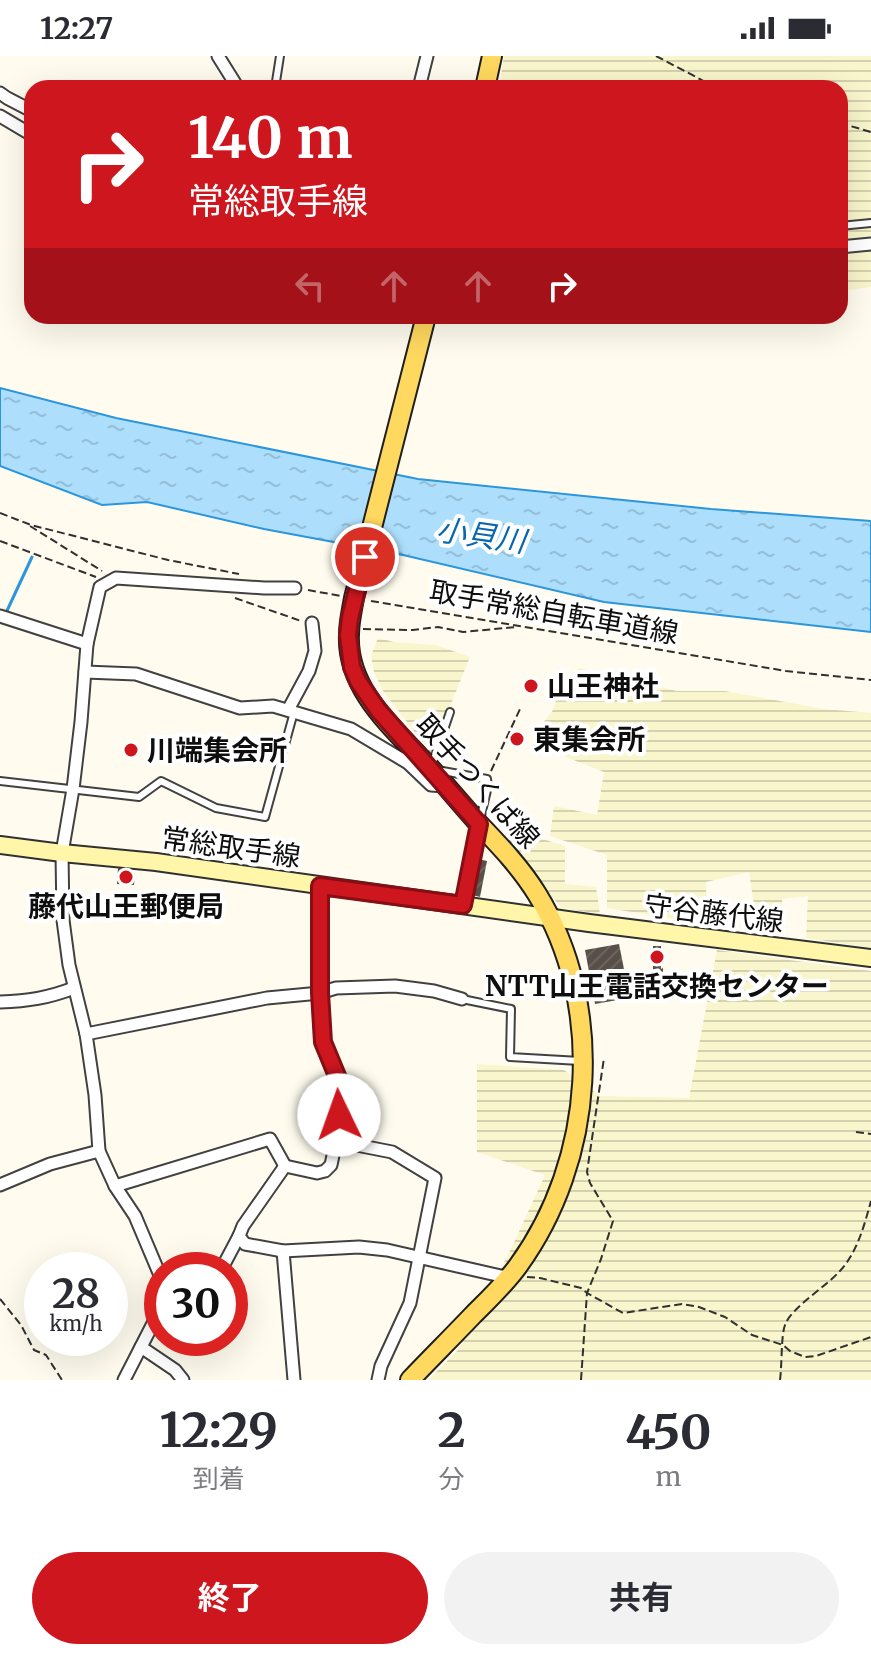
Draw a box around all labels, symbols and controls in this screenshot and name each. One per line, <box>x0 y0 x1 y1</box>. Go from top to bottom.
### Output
text: 12:27 <box>40 9 113 47</box>
text: 140 m <box>188 103 353 173</box>
icon: right <box>56 112 160 216</box>
text: 常総取手線 <box>188 179 368 224</box>
icon: left <box>288 264 332 308</box>
icon: ahead <box>372 264 416 308</box>
icon: ahead <box>456 264 500 308</box>
icon: right <box>540 264 584 308</box>
water label: 小貝川 <box>434 510 531 560</box>
pin <box>331 523 399 591</box>
icon: arrive <box>343 535 387 579</box>
street label: 取手常総自転車道線 <box>427 572 681 652</box>
place label: 山王神社 <box>547 668 659 704</box>
marker: 山王神社 <box>522 677 540 695</box>
street label: 取手つくば線 <box>408 707 548 855</box>
place label: 東集会所 <box>533 721 645 757</box>
marker: 東集会所 <box>508 730 526 748</box>
place label: 川端集会所 <box>147 732 287 768</box>
marker: 川端集会所 <box>122 741 140 759</box>
street label: 常総取手線 <box>159 819 303 875</box>
marker: 藤代山王郵便局 <box>117 868 135 886</box>
street label: 守谷藤代線 <box>642 887 786 939</box>
place label: 藤代山王郵便局 <box>28 888 224 924</box>
marker: NTT山王電話交換センター <box>648 948 666 966</box>
place label: NTT山王電話交換センター <box>485 968 829 1004</box>
position arrow <box>297 1073 381 1157</box>
speed limit sign: 30 <box>144 1252 248 1356</box>
text: 28 <box>52 1269 100 1319</box>
text: km/h <box>50 1311 102 1336</box>
text: 12:29 <box>159 1400 278 1460</box>
text: 2 <box>437 1400 466 1460</box>
text: 450 <box>625 1402 712 1462</box>
text: m <box>655 1460 681 1493</box>
text: 到着 <box>193 1462 245 1495</box>
text: 分 <box>439 1462 465 1495</box>
button: 終了 <box>32 1552 428 1644</box>
button: 共有 <box>444 1552 839 1644</box>

